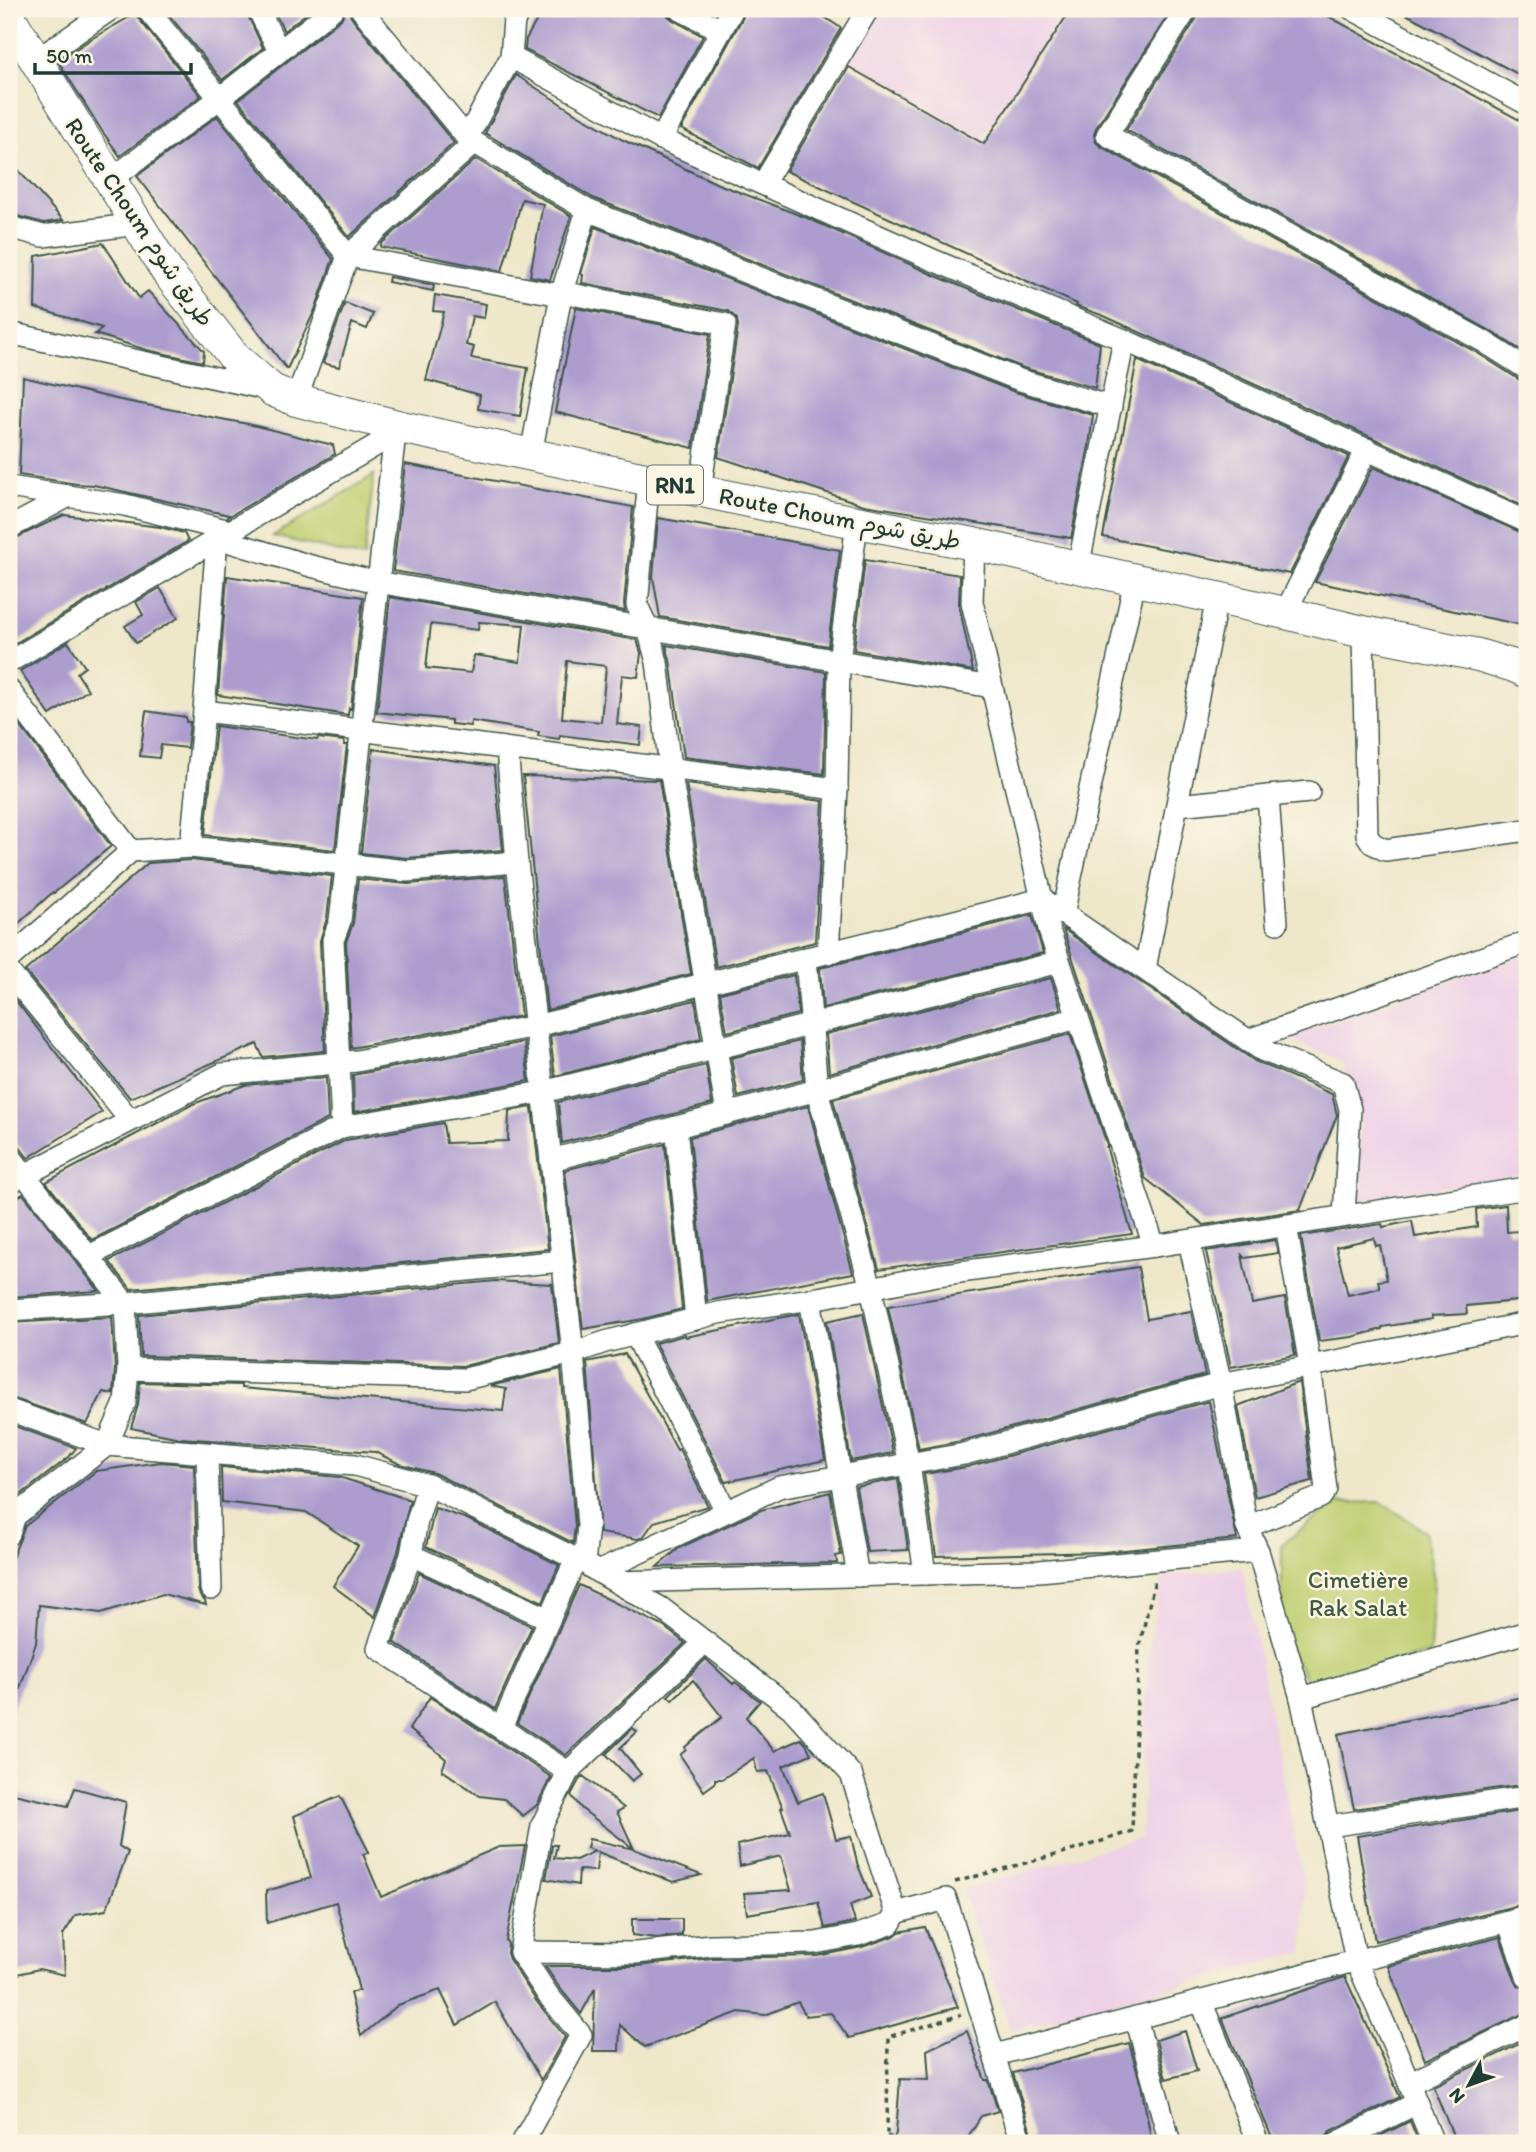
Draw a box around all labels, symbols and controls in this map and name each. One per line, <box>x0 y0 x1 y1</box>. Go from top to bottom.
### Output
scale bar <box>35 32 191 76</box>
text: 50 m <box>46 43 93 68</box>
street label: Route Choum طريق شوم <box>56 112 221 334</box>
road number: RN1 <box>647 466 703 505</box>
street label: Route Choum طريق شوم <box>716 480 963 560</box>
park label: Cimetière Rak Salat <box>1308 1565 1408 1622</box>
north arrow <box>1434 2050 1504 2120</box>
text: N <box>1444 2083 1469 2108</box>

